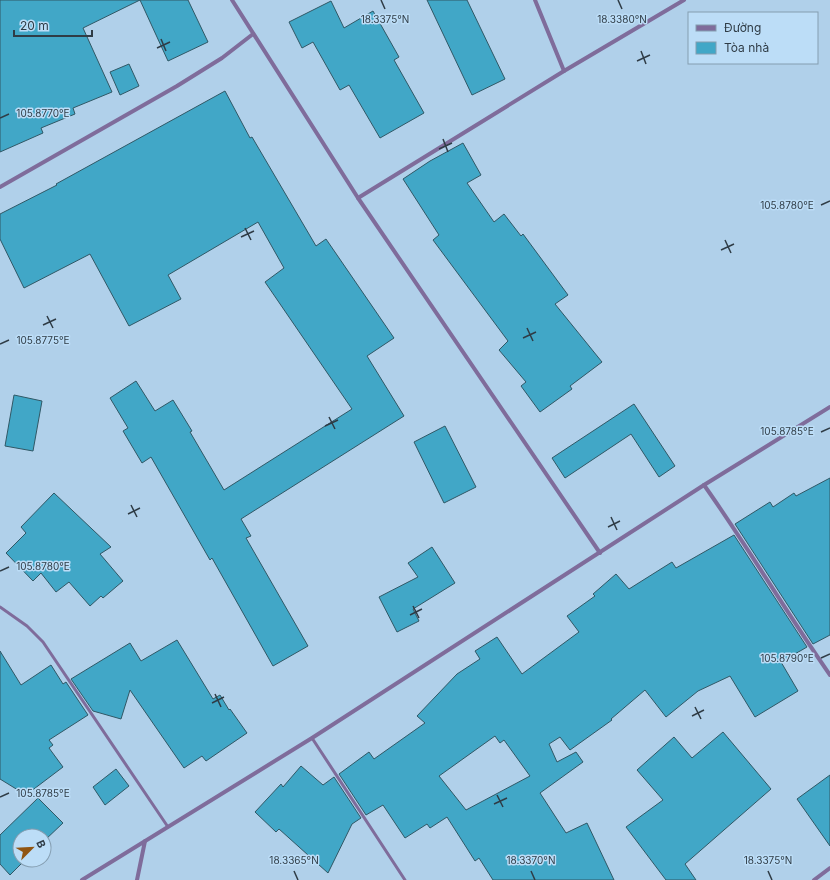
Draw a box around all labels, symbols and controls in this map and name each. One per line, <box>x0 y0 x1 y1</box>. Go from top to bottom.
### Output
scale bar <box>14 12 92 38</box>
legend <box>688 12 818 64</box>
text: 18.3375°N <box>361 13 409 25</box>
text: 18.3380°N <box>597 13 647 25</box>
text: 20 m <box>20 18 49 33</box>
text: Đường <box>724 20 761 35</box>
text: Tòa nhà <box>724 40 769 55</box>
text: 105.8770°E <box>16 107 70 119</box>
text: 105.8780°E <box>760 199 814 211</box>
text: 105.8775°E <box>16 334 70 346</box>
text: 105.8785°E <box>760 425 814 437</box>
text: 105.8780°E <box>16 560 70 572</box>
text: 105.8790°E <box>760 652 814 664</box>
text: 105.8785°E <box>16 787 70 799</box>
north arrow <box>12 828 52 868</box>
text: B <box>33 838 49 850</box>
text: 18.3365°N <box>269 854 319 866</box>
text: 18.3370°N <box>507 854 555 866</box>
text: 18.3375°N <box>744 854 792 866</box>

